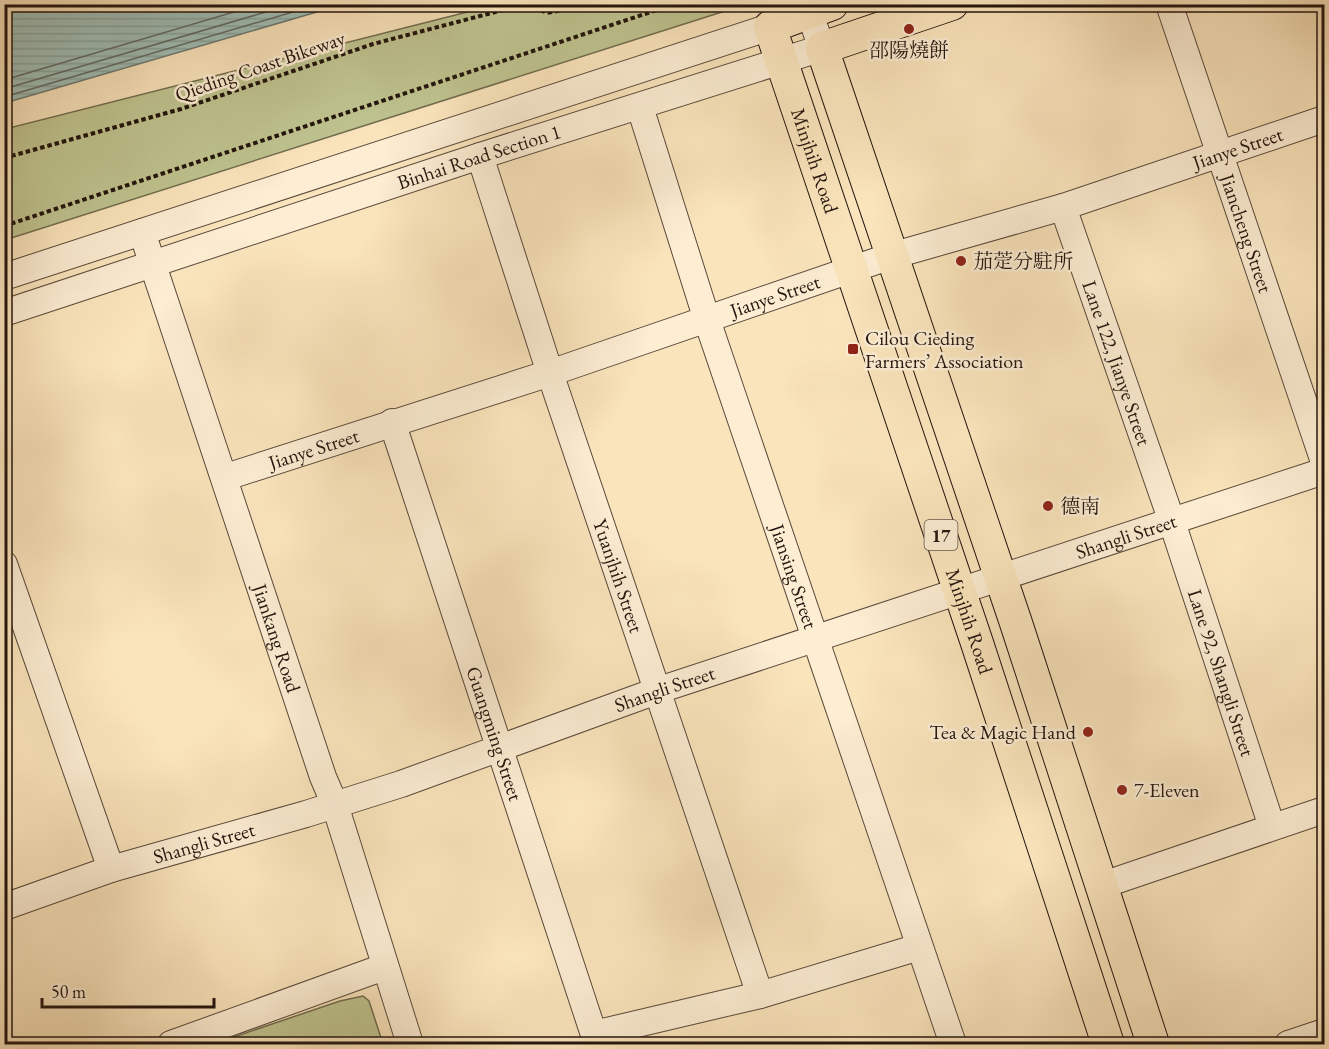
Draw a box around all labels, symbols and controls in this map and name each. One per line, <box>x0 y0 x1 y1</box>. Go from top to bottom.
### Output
marker: 邵陽燒餅 <box>902 22 916 36</box>
street label: Qieding Coast Bikeway <box>172 25 349 107</box>
place label: 邵陽燒餅 <box>869 37 949 63</box>
street label: Minjhih Road <box>785 105 845 217</box>
street label: Binhai Road Section 1 <box>394 118 564 195</box>
street label: Jianye Street <box>1187 121 1287 176</box>
street label: Jiancheng Street <box>1214 169 1279 297</box>
place label: 茄萣分駐所 <box>973 248 1073 274</box>
marker: 茄萣分駐所 <box>954 254 968 268</box>
street label: Jianye Street <box>725 268 824 324</box>
street label: Lane 122, Jianye Street <box>1076 277 1158 450</box>
place label: Cilou Cieding Farmers’ Association <box>865 325 1024 374</box>
marker: Cilou Cieding Farmers’ Association <box>846 342 860 356</box>
street label: Jianye Street <box>263 422 363 476</box>
place label: 德南 <box>1060 493 1100 519</box>
marker: 德南 <box>1041 499 1055 513</box>
street label: Shangli Street <box>1072 507 1180 565</box>
street label: Yuanjhih Street <box>587 515 650 637</box>
street label: Jiansing Street <box>764 519 824 633</box>
road number: 17 <box>924 520 958 550</box>
street label: Minjhih Road <box>940 565 999 678</box>
street label: Jiankang Road <box>246 579 307 697</box>
street label: Lane 92, Shangli Street <box>1182 586 1261 760</box>
street label: Shangli Street <box>611 659 719 718</box>
street label: Guangming Street <box>460 663 529 805</box>
place label: Tea & Magic Hand <box>930 719 1077 745</box>
marker: Tea & Magic Hand <box>1081 725 1095 739</box>
place label: 7-Eleven <box>1134 777 1200 803</box>
marker: 7-Eleven <box>1115 783 1129 797</box>
street label: Shangli Street <box>150 816 258 870</box>
scale bar <box>42 971 214 1009</box>
text: 50 m <box>51 980 86 1003</box>

